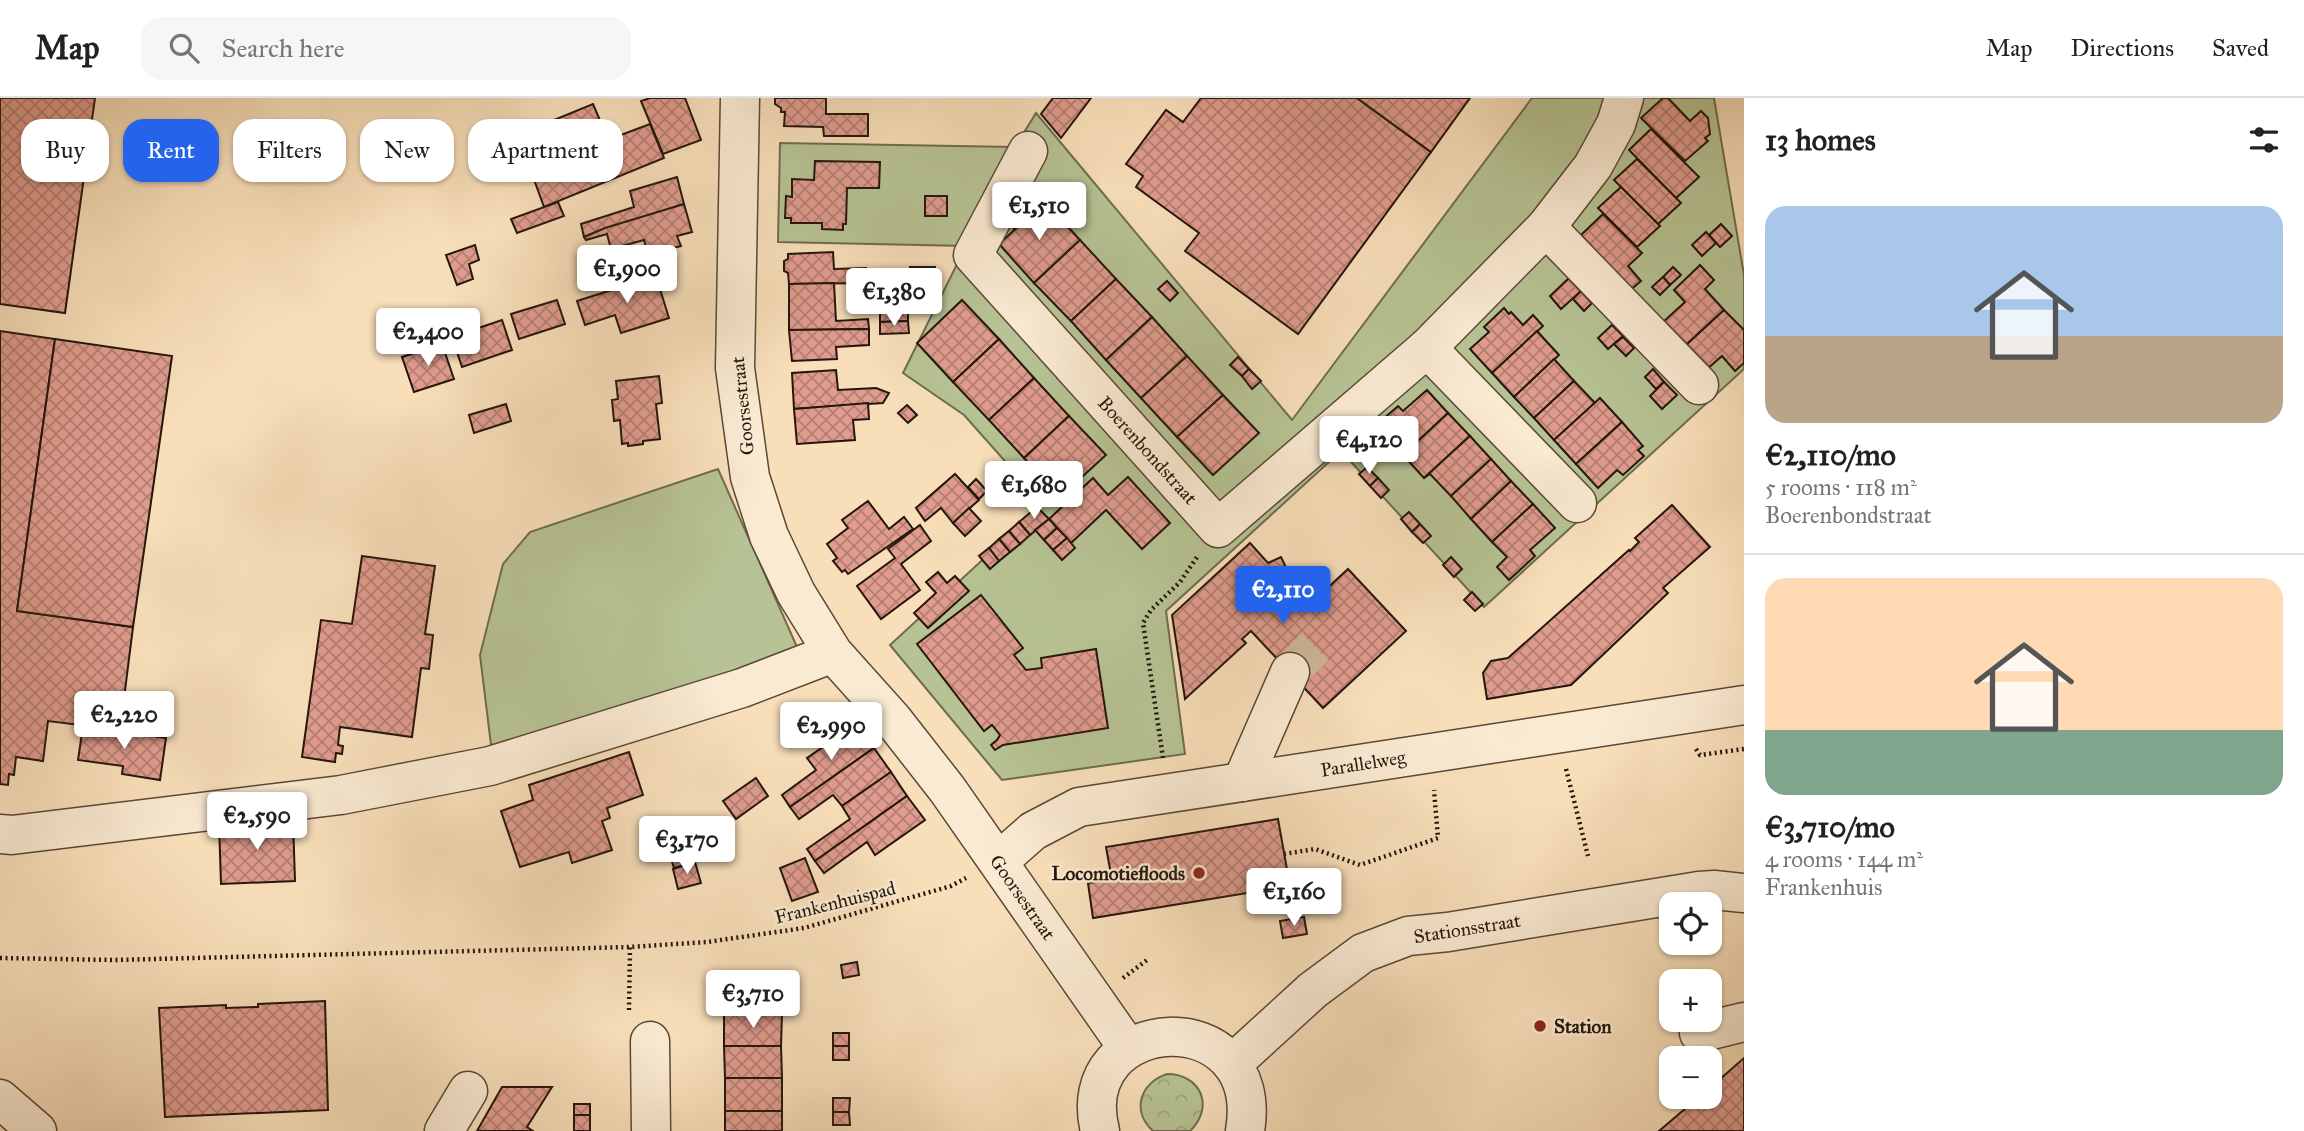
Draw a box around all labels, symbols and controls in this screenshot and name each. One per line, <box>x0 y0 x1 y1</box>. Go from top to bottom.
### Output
search box <box>141 17 631 80</box>
text: Map <box>35 28 99 68</box>
icon: search <box>165 29 203 67</box>
text: Search here <box>221 32 345 64</box>
text: Map <box>1986 33 2033 63</box>
text: Directions <box>2071 33 2174 63</box>
text: Saved <box>2212 33 2269 63</box>
chip: Buy <box>21 119 109 182</box>
chip: Rent <box>123 119 219 182</box>
chip: Filters <box>233 119 346 182</box>
chip: New <box>360 119 454 182</box>
chip: Apartment <box>468 119 623 182</box>
icon: filters <box>2245 121 2283 159</box>
text: 13 homes <box>1765 122 1876 158</box>
pin: €1,510 <box>982 183 1096 242</box>
text: €1,510 <box>1008 191 1070 219</box>
pin: €1,900 <box>570 246 684 305</box>
icon: home <box>1961 252 2087 378</box>
text: €1,900 <box>593 254 661 282</box>
pin: €1,380 <box>837 268 951 328</box>
text: €1,380 <box>862 277 926 305</box>
pin: €2,400 <box>371 308 485 368</box>
text: €2,400 <box>392 317 464 345</box>
street label: Goorsestraat <box>726 355 759 456</box>
street label: Boerenbondstraat <box>1093 391 1202 509</box>
pin: €4,120 <box>1312 416 1426 476</box>
text: €4,120 <box>1335 425 1403 453</box>
text: €2,110/mo <box>1765 437 1896 473</box>
pin: €1,680 <box>977 462 1091 521</box>
text: €1,680 <box>1001 470 1067 498</box>
text: 5 rooms · 118 m² <box>1765 473 1917 501</box>
text: Boerenbondstraat <box>1765 501 1932 529</box>
pin: €2,110 <box>1226 566 1340 626</box>
text: €2,110 <box>1251 575 1315 603</box>
icon: home <box>1961 624 2087 750</box>
pin: €2,220 <box>67 692 181 751</box>
text: €2,220 <box>90 700 158 728</box>
pin: €2,990 <box>774 702 888 762</box>
text: €2,990 <box>796 711 866 739</box>
street label: Parallelweg <box>1319 745 1408 783</box>
pin: €2,590 <box>200 792 314 852</box>
text: €2,590 <box>223 801 291 829</box>
text: €3,710/mo <box>1765 809 1895 845</box>
pin: €3,170 <box>630 816 744 876</box>
text: €3,170 <box>655 825 719 853</box>
text: 4 rooms · 144 m² <box>1765 845 1923 873</box>
street label: Goorsestraat <box>985 850 1061 945</box>
place label: Locomotiefloods <box>1052 862 1185 885</box>
marker: Locomotiefloods <box>1191 865 1207 881</box>
pin: €1,160 <box>1237 868 1351 928</box>
text: Frankenhuis <box>1765 873 1882 901</box>
street label: Frankenhuispad <box>772 876 899 929</box>
text: €1,160 <box>1262 877 1326 905</box>
map controls <box>1659 892 1722 1109</box>
button: locate <box>1659 892 1722 955</box>
street label: Stationsstraat <box>1412 909 1522 948</box>
button: + <box>1659 969 1722 1032</box>
pin: €3,710 <box>696 970 810 1030</box>
text: €3,710 <box>722 979 784 1007</box>
place label: Station <box>1554 1015 1612 1038</box>
marker: Station <box>1532 1018 1548 1034</box>
button: − <box>1659 1046 1722 1109</box>

